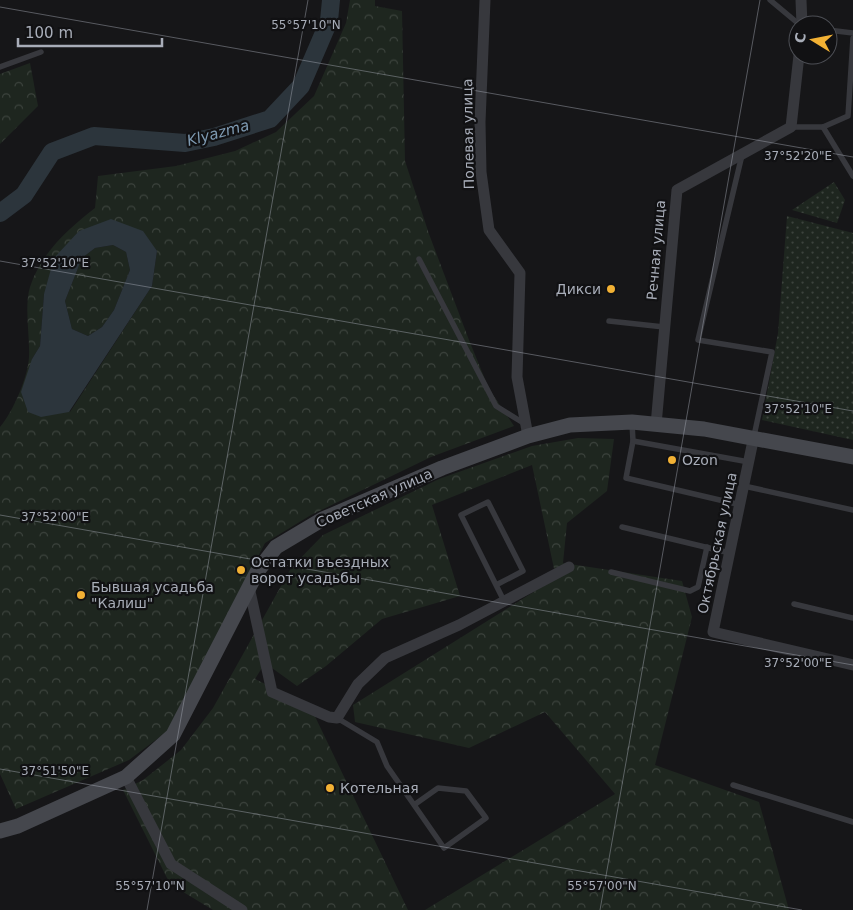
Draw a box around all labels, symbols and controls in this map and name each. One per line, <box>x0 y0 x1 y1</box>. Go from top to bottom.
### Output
scale bar <box>18 15 161 47</box>
north arrow <box>788 15 838 65</box>
text: 55°57'10"N <box>271 18 341 32</box>
text: 100 m <box>25 24 73 42</box>
text: С <box>791 31 809 44</box>
street label: Полевая улица <box>459 78 477 190</box>
water label: Klyazma <box>185 116 251 150</box>
text: 37°52'20"E <box>764 149 832 163</box>
street label: Речная улица <box>644 199 668 301</box>
text: 37°52'10"E <box>21 256 89 270</box>
place label: Дикси <box>556 281 601 297</box>
marker: Дикси <box>605 283 617 295</box>
text: 37°52'10"E <box>764 402 832 416</box>
place label: Ozon <box>682 452 718 468</box>
marker: Ozon <box>666 454 678 466</box>
street label: Советская улица <box>313 465 435 531</box>
street label: Октябрьская улица <box>694 471 740 615</box>
text: 37°52'00"E <box>21 510 89 524</box>
place label: Остатки въездных ворот усадьбы <box>251 554 389 586</box>
marker: Остатки въездных ворот усадьбы <box>235 564 247 576</box>
place label: Бывшая усадьба "Калиш" <box>91 579 214 611</box>
marker: Бывшая усадьба "Калиш" <box>75 589 87 601</box>
text: 37°52'00"E <box>764 656 832 670</box>
text: 37°51'50"E <box>21 764 89 778</box>
place label: Котельная <box>340 780 419 796</box>
marker: Котельная <box>324 782 336 794</box>
text: 55°57'10"N <box>115 879 185 893</box>
text: 55°57'00"N <box>567 879 637 893</box>

